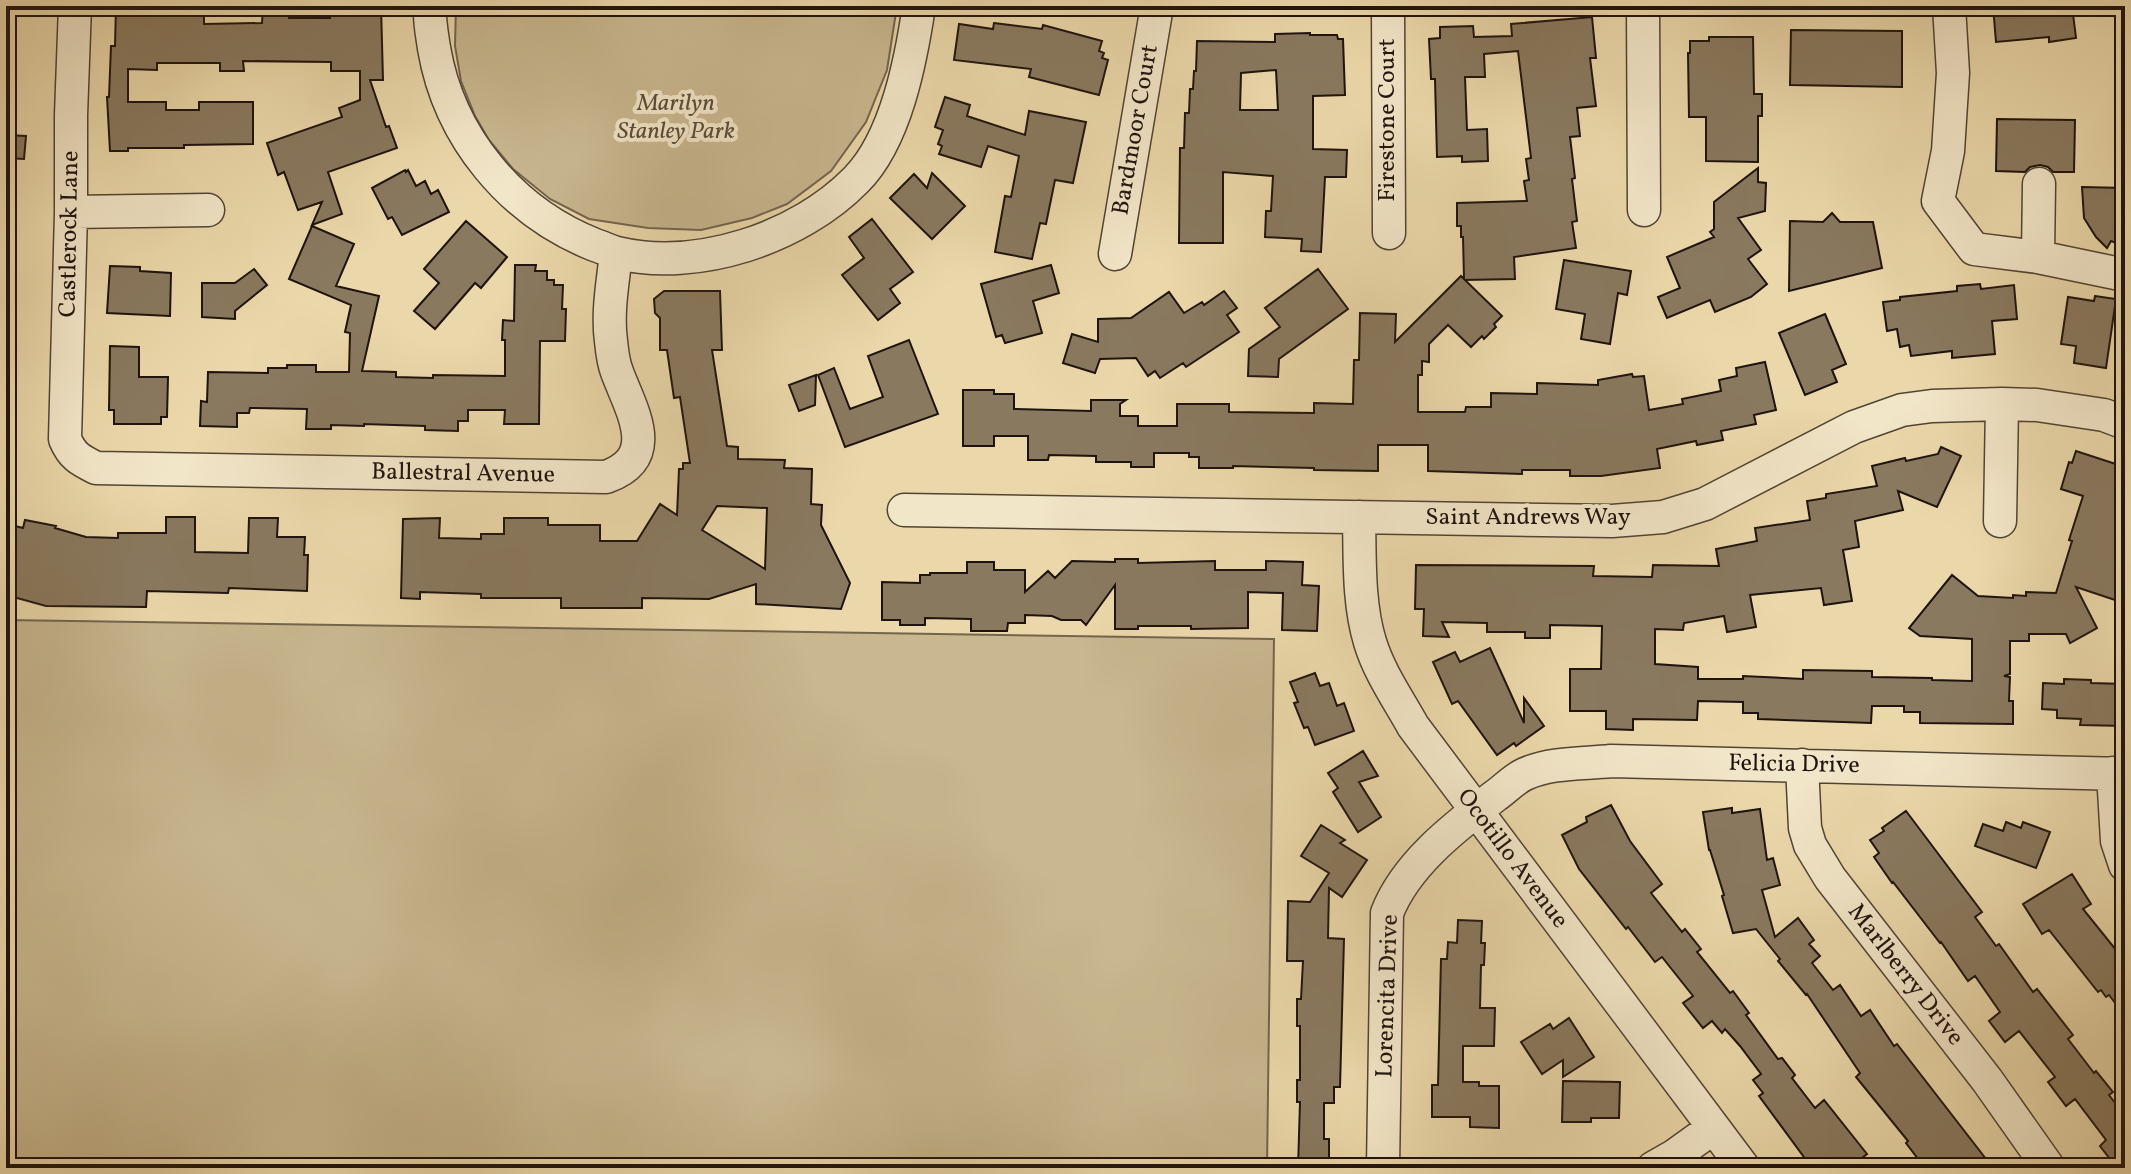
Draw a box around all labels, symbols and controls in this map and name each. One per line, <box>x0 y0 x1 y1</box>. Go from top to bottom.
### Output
street label: Firestone Court <box>1371 38 1405 202</box>
street label: Bardmoor Court <box>1104 42 1168 218</box>
park label: Marilyn Stanley Park <box>617 87 735 149</box>
street label: Castlerock Lane <box>52 150 88 318</box>
street label: Ballestral Avenue <box>371 455 555 493</box>
street label: Saint Andrews Way <box>1425 501 1631 535</box>
street label: Felicia Drive <box>1728 747 1860 783</box>
street label: Ocotillo Avenue <box>1448 782 1576 936</box>
street label: Marlberry Drive <box>1839 897 1971 1053</box>
street label: Lorencita Drive <box>1368 914 1408 1078</box>

